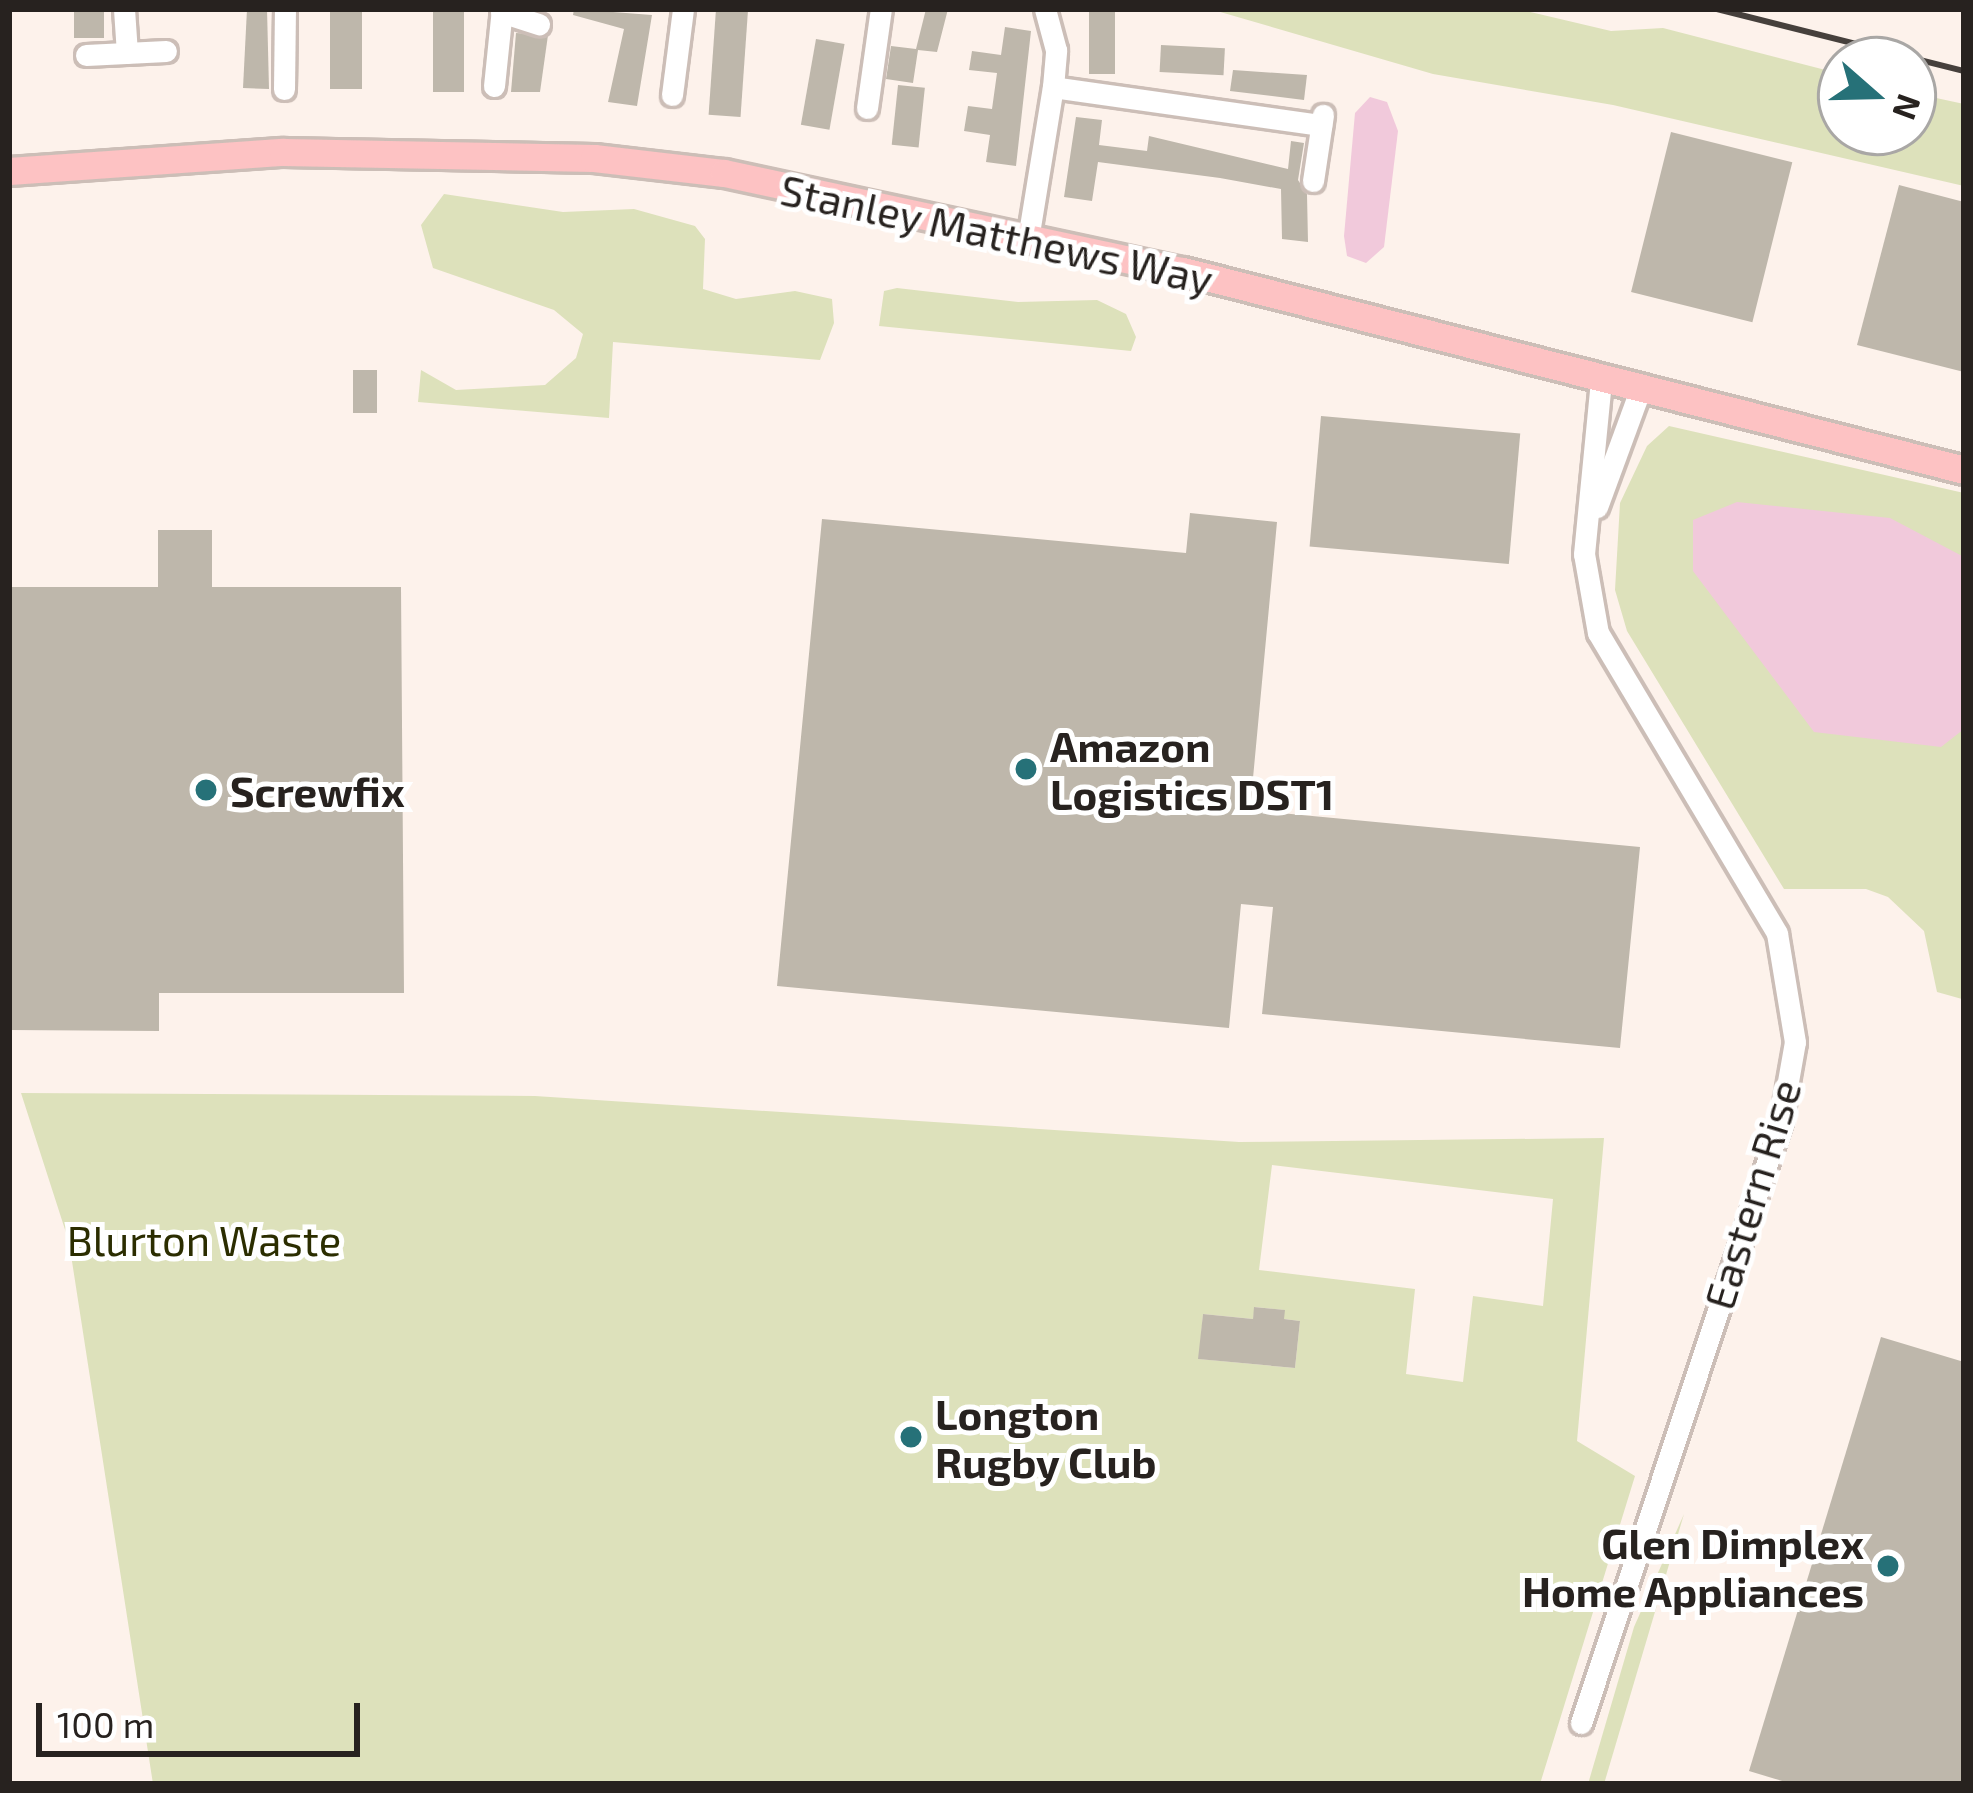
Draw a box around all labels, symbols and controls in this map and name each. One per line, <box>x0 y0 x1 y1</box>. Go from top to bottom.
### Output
north arrow <box>1817 36 1937 156</box>
text: N <box>1885 89 1931 125</box>
street label: Stanley Matthews Way <box>776 162 1218 304</box>
place label: Amazon Logistics DST1 <box>1050 720 1334 819</box>
marker: Amazon Logistics DST1 <box>1013 756 1039 782</box>
place label: Screwfix <box>230 765 405 815</box>
marker: Screwfix <box>193 777 219 803</box>
street label: Eastern Rise <box>1692 1073 1810 1315</box>
park label: Blurton Waste <box>66 1214 342 1264</box>
place label: Longton Rugby Club <box>935 1388 1157 1486</box>
marker: Longton Rugby Club <box>898 1424 924 1450</box>
place label: Glen Dimplex Home Appliances <box>1521 1517 1864 1616</box>
marker: Glen Dimplex Home Appliances <box>1875 1553 1901 1579</box>
scale bar <box>42 1679 366 1753</box>
text: 100 m <box>57 1702 154 1745</box>

